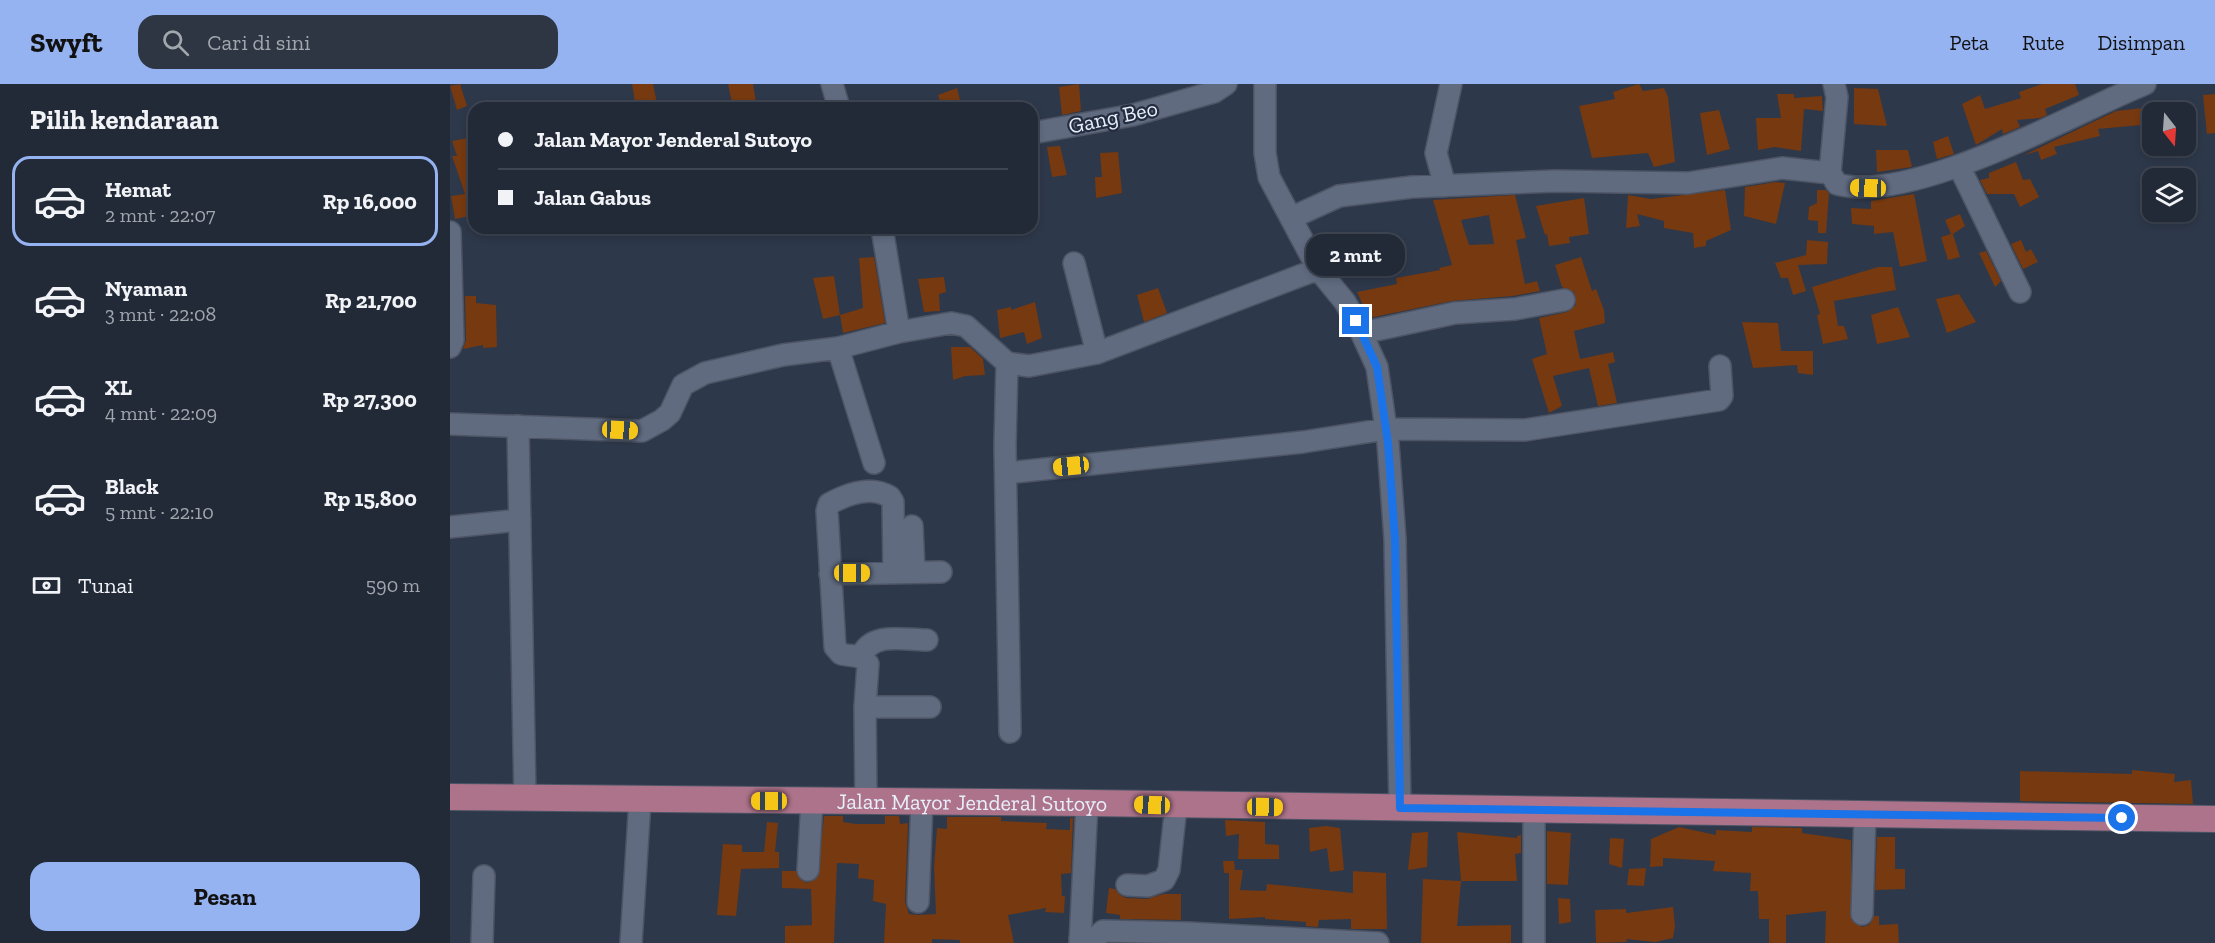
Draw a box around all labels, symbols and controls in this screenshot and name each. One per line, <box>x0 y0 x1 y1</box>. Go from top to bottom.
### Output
search box <box>138 15 558 69</box>
text: Swyft <box>30 26 102 59</box>
icon: search <box>159 26 192 59</box>
text: Cari di sini <box>207 29 310 56</box>
text: Peta <box>1950 30 1989 55</box>
text: Rute <box>2022 30 2064 55</box>
text: Disimpan <box>2097 30 2185 55</box>
street label: Gang Beo <box>1066 94 1160 140</box>
north arrow <box>2142 102 2196 156</box>
map controls <box>2142 102 2196 222</box>
text: Pilih kendaraan <box>30 104 219 136</box>
text: Jalan Mayor Jenderal Sutoyo <box>534 126 812 153</box>
button: layers <box>2142 168 2196 222</box>
icon: car <box>33 174 87 228</box>
text: Hemat <box>105 176 171 203</box>
car <box>1850 178 1886 198</box>
text: Jalan Gabus <box>534 184 651 211</box>
text: Rp 16,000 <box>323 188 417 215</box>
text: 2 mnt · 22:07 <box>105 203 215 227</box>
callout: 2 mnt <box>1306 234 1406 276</box>
text: 2 mnt <box>1330 243 1381 267</box>
icon: car <box>33 273 87 327</box>
text: Nyaman <box>105 275 187 302</box>
text: Rp 21,700 <box>325 287 417 314</box>
text: 3 mnt · 22:08 <box>105 302 216 326</box>
route end <box>1342 307 1369 334</box>
icon: car <box>33 372 87 426</box>
text: XL <box>105 374 132 401</box>
text: Rp 27,300 <box>322 386 417 413</box>
text: 4 mnt · 22:09 <box>105 401 217 425</box>
car <box>602 420 638 440</box>
car <box>1052 455 1090 477</box>
icon: car <box>33 471 87 525</box>
text: Black <box>105 473 159 500</box>
text: Rp 15,800 <box>324 485 417 512</box>
text: 5 mnt · 22:10 <box>105 500 214 524</box>
car <box>834 564 870 582</box>
icon: cash <box>30 569 63 602</box>
text: Tunai <box>78 572 133 599</box>
text: 590 m <box>366 573 420 597</box>
street label: Jalan Mayor Jenderal Sutoyo <box>837 787 1107 817</box>
car <box>751 792 787 810</box>
car <box>1134 795 1170 815</box>
car <box>1247 798 1283 816</box>
route start <box>2108 804 2135 831</box>
button: Pesan <box>30 862 420 931</box>

